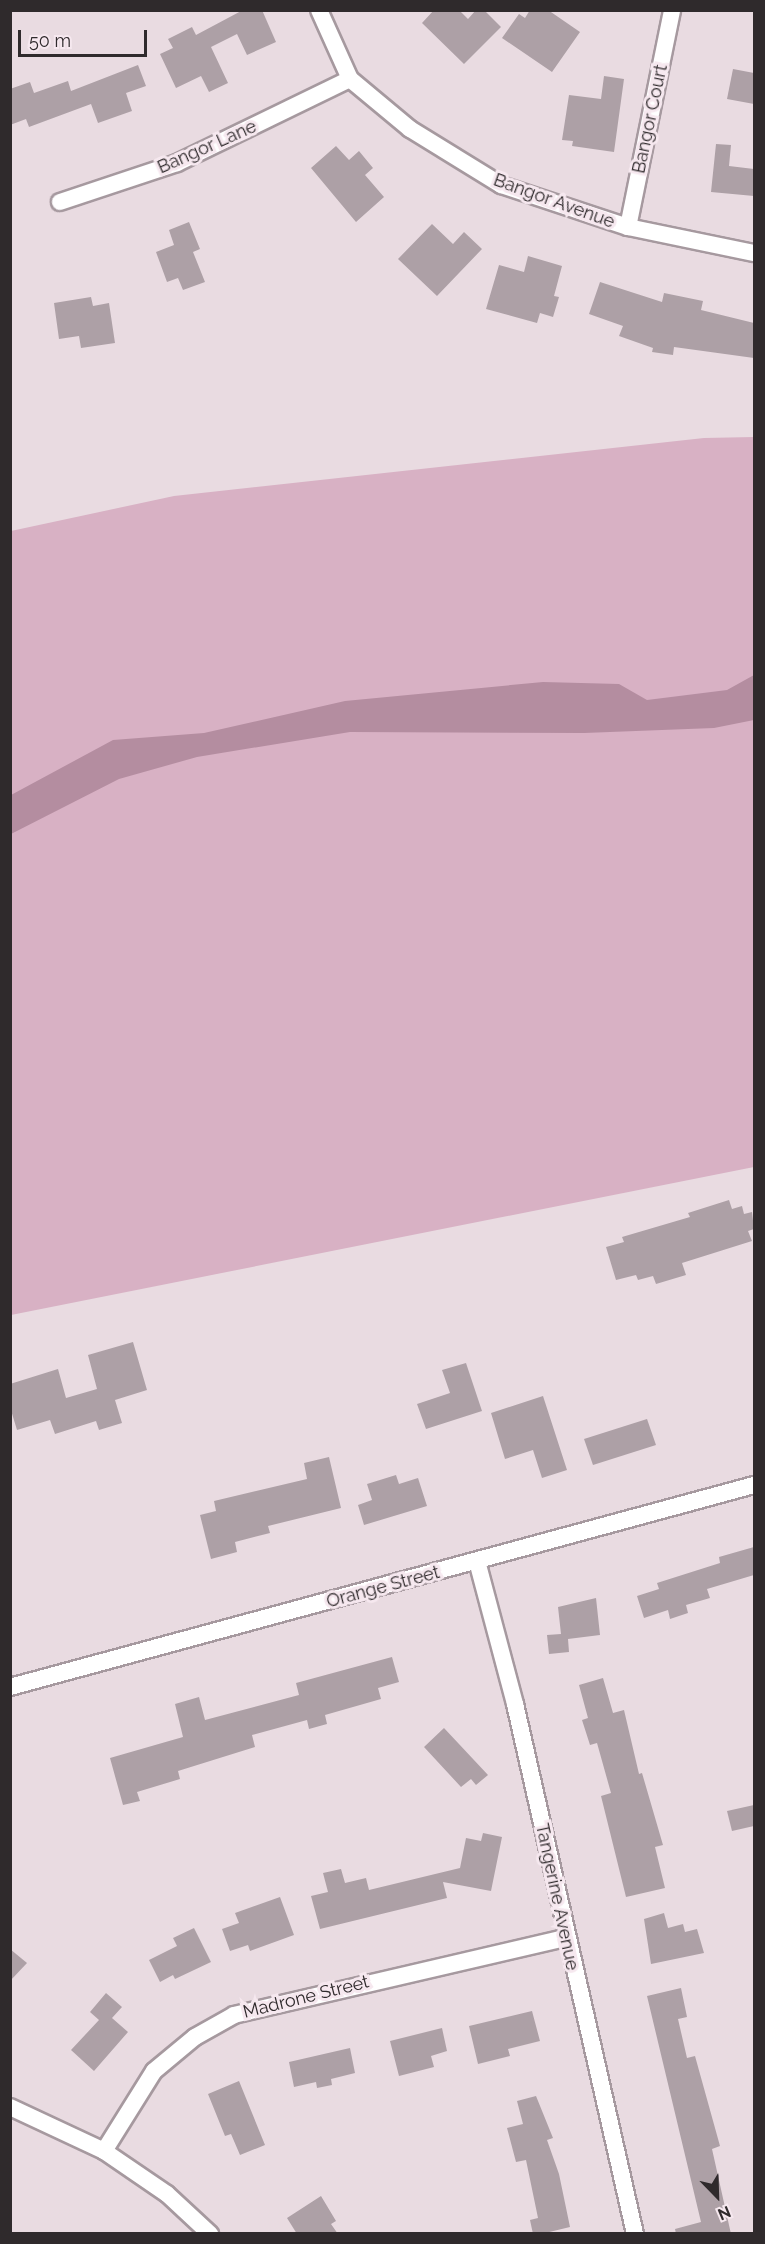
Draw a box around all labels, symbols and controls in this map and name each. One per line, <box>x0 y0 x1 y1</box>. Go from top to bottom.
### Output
scale bar <box>21 18 150 56</box>
text: 50 m <box>29 30 71 51</box>
street label: Bangor Court <box>628 62 672 176</box>
street label: Bangor Lane <box>154 115 260 179</box>
street label: Bangor Avenue <box>490 169 618 233</box>
street label: Orange Street <box>324 1562 442 1612</box>
street label: Tangerine Avenue <box>531 1821 583 1973</box>
street label: Madrone Street <box>241 1971 371 2023</box>
north arrow <box>687 2166 747 2226</box>
text: N <box>715 2202 734 2224</box>

